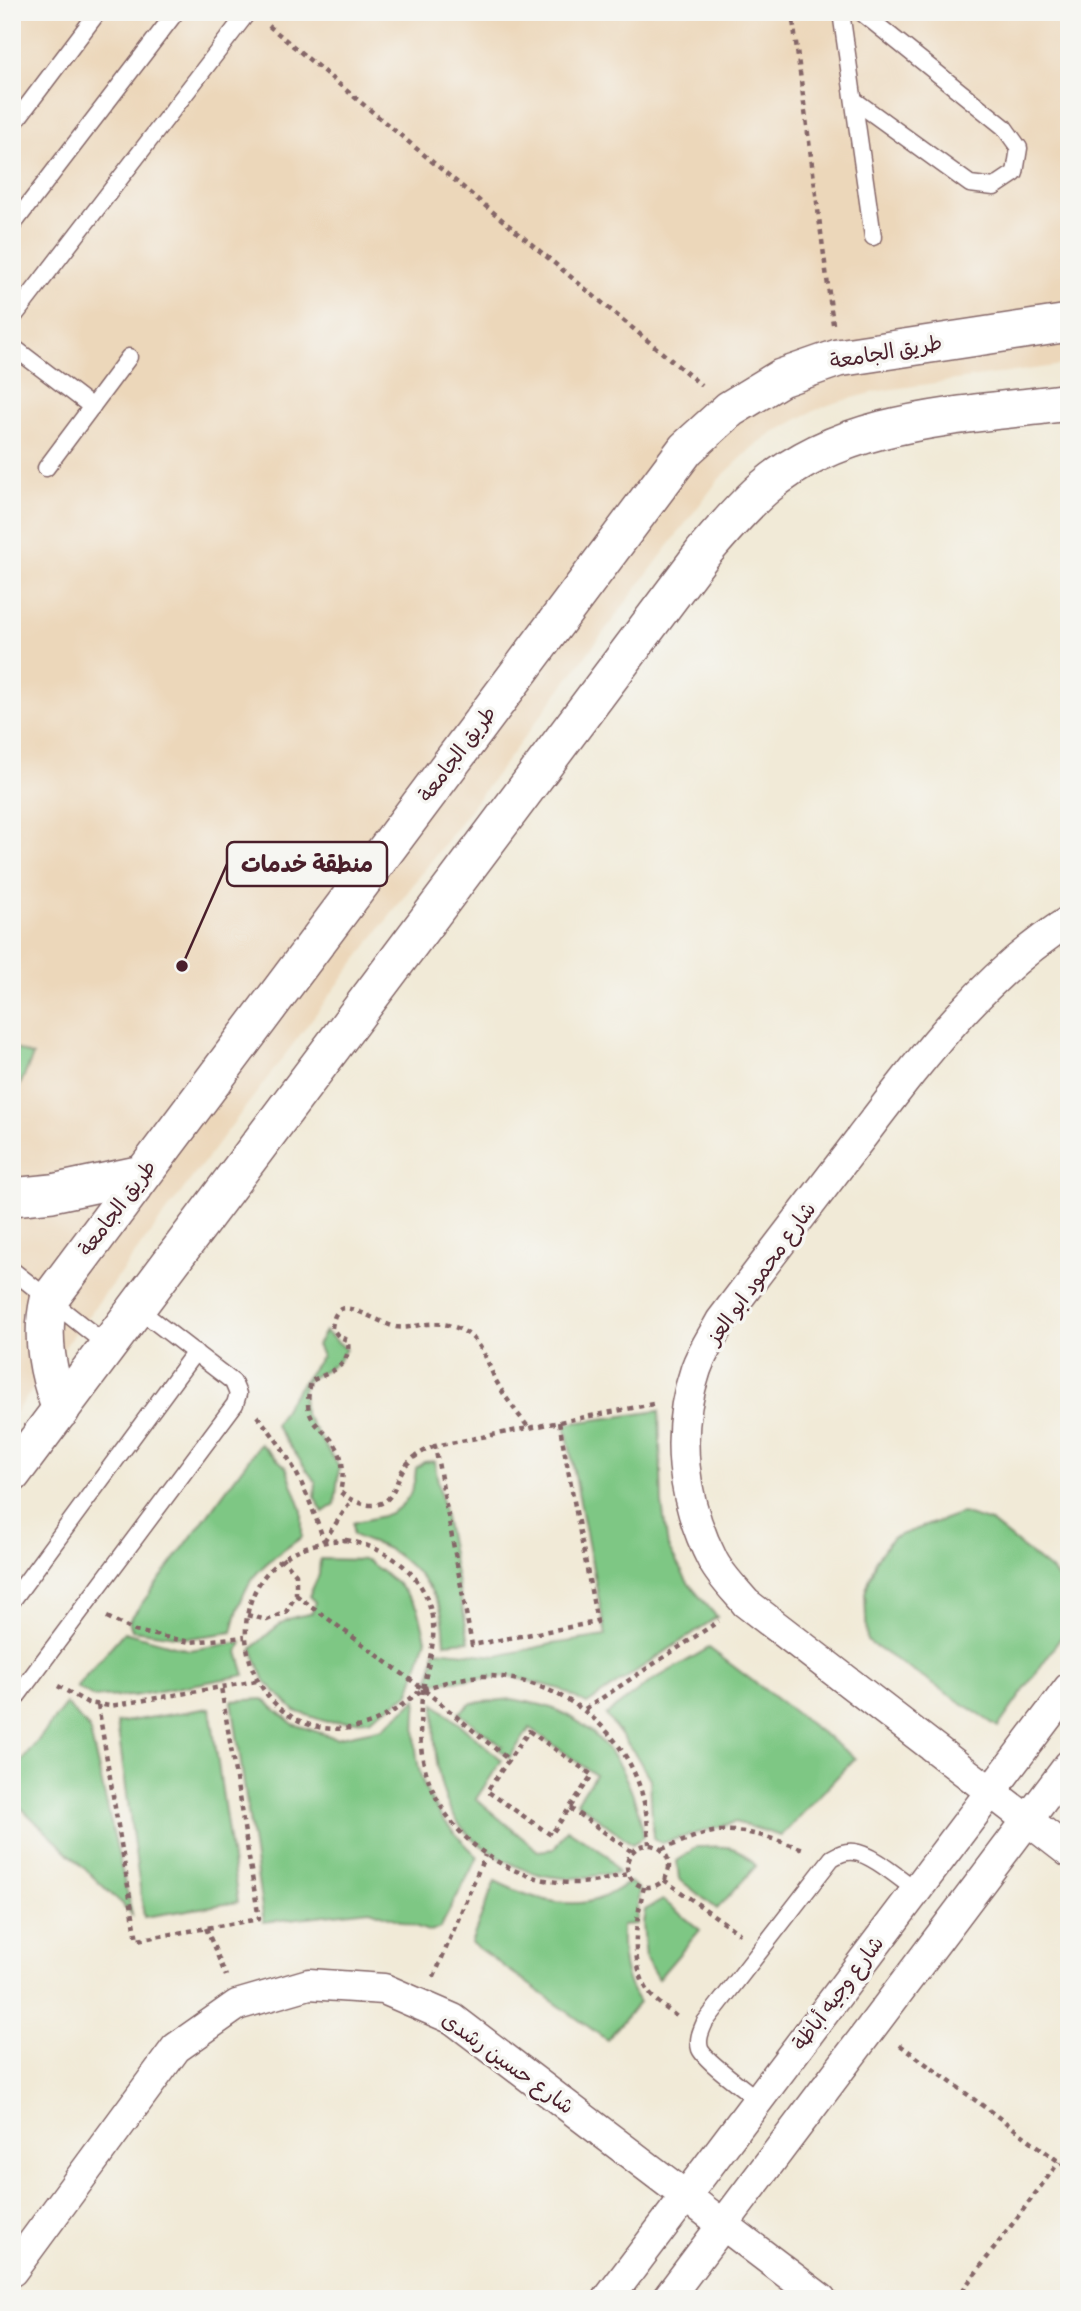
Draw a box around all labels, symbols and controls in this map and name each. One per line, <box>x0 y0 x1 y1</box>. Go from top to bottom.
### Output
street label: طريق الجامعة <box>828 329 944 376</box>
street label: طريق الجامعة <box>412 701 502 808</box>
callout: منطقة خدمات <box>227 842 387 886</box>
text: منطقة خدمات <box>241 850 373 879</box>
street label: طريق الجامعة <box>72 1155 162 1262</box>
street label: شارع محمود ابو العز <box>699 1197 823 1352</box>
street label: شارع وجيه أباظة <box>787 1931 891 2056</box>
street label: شارع حسين رشدى <box>436 2006 579 2121</box>

